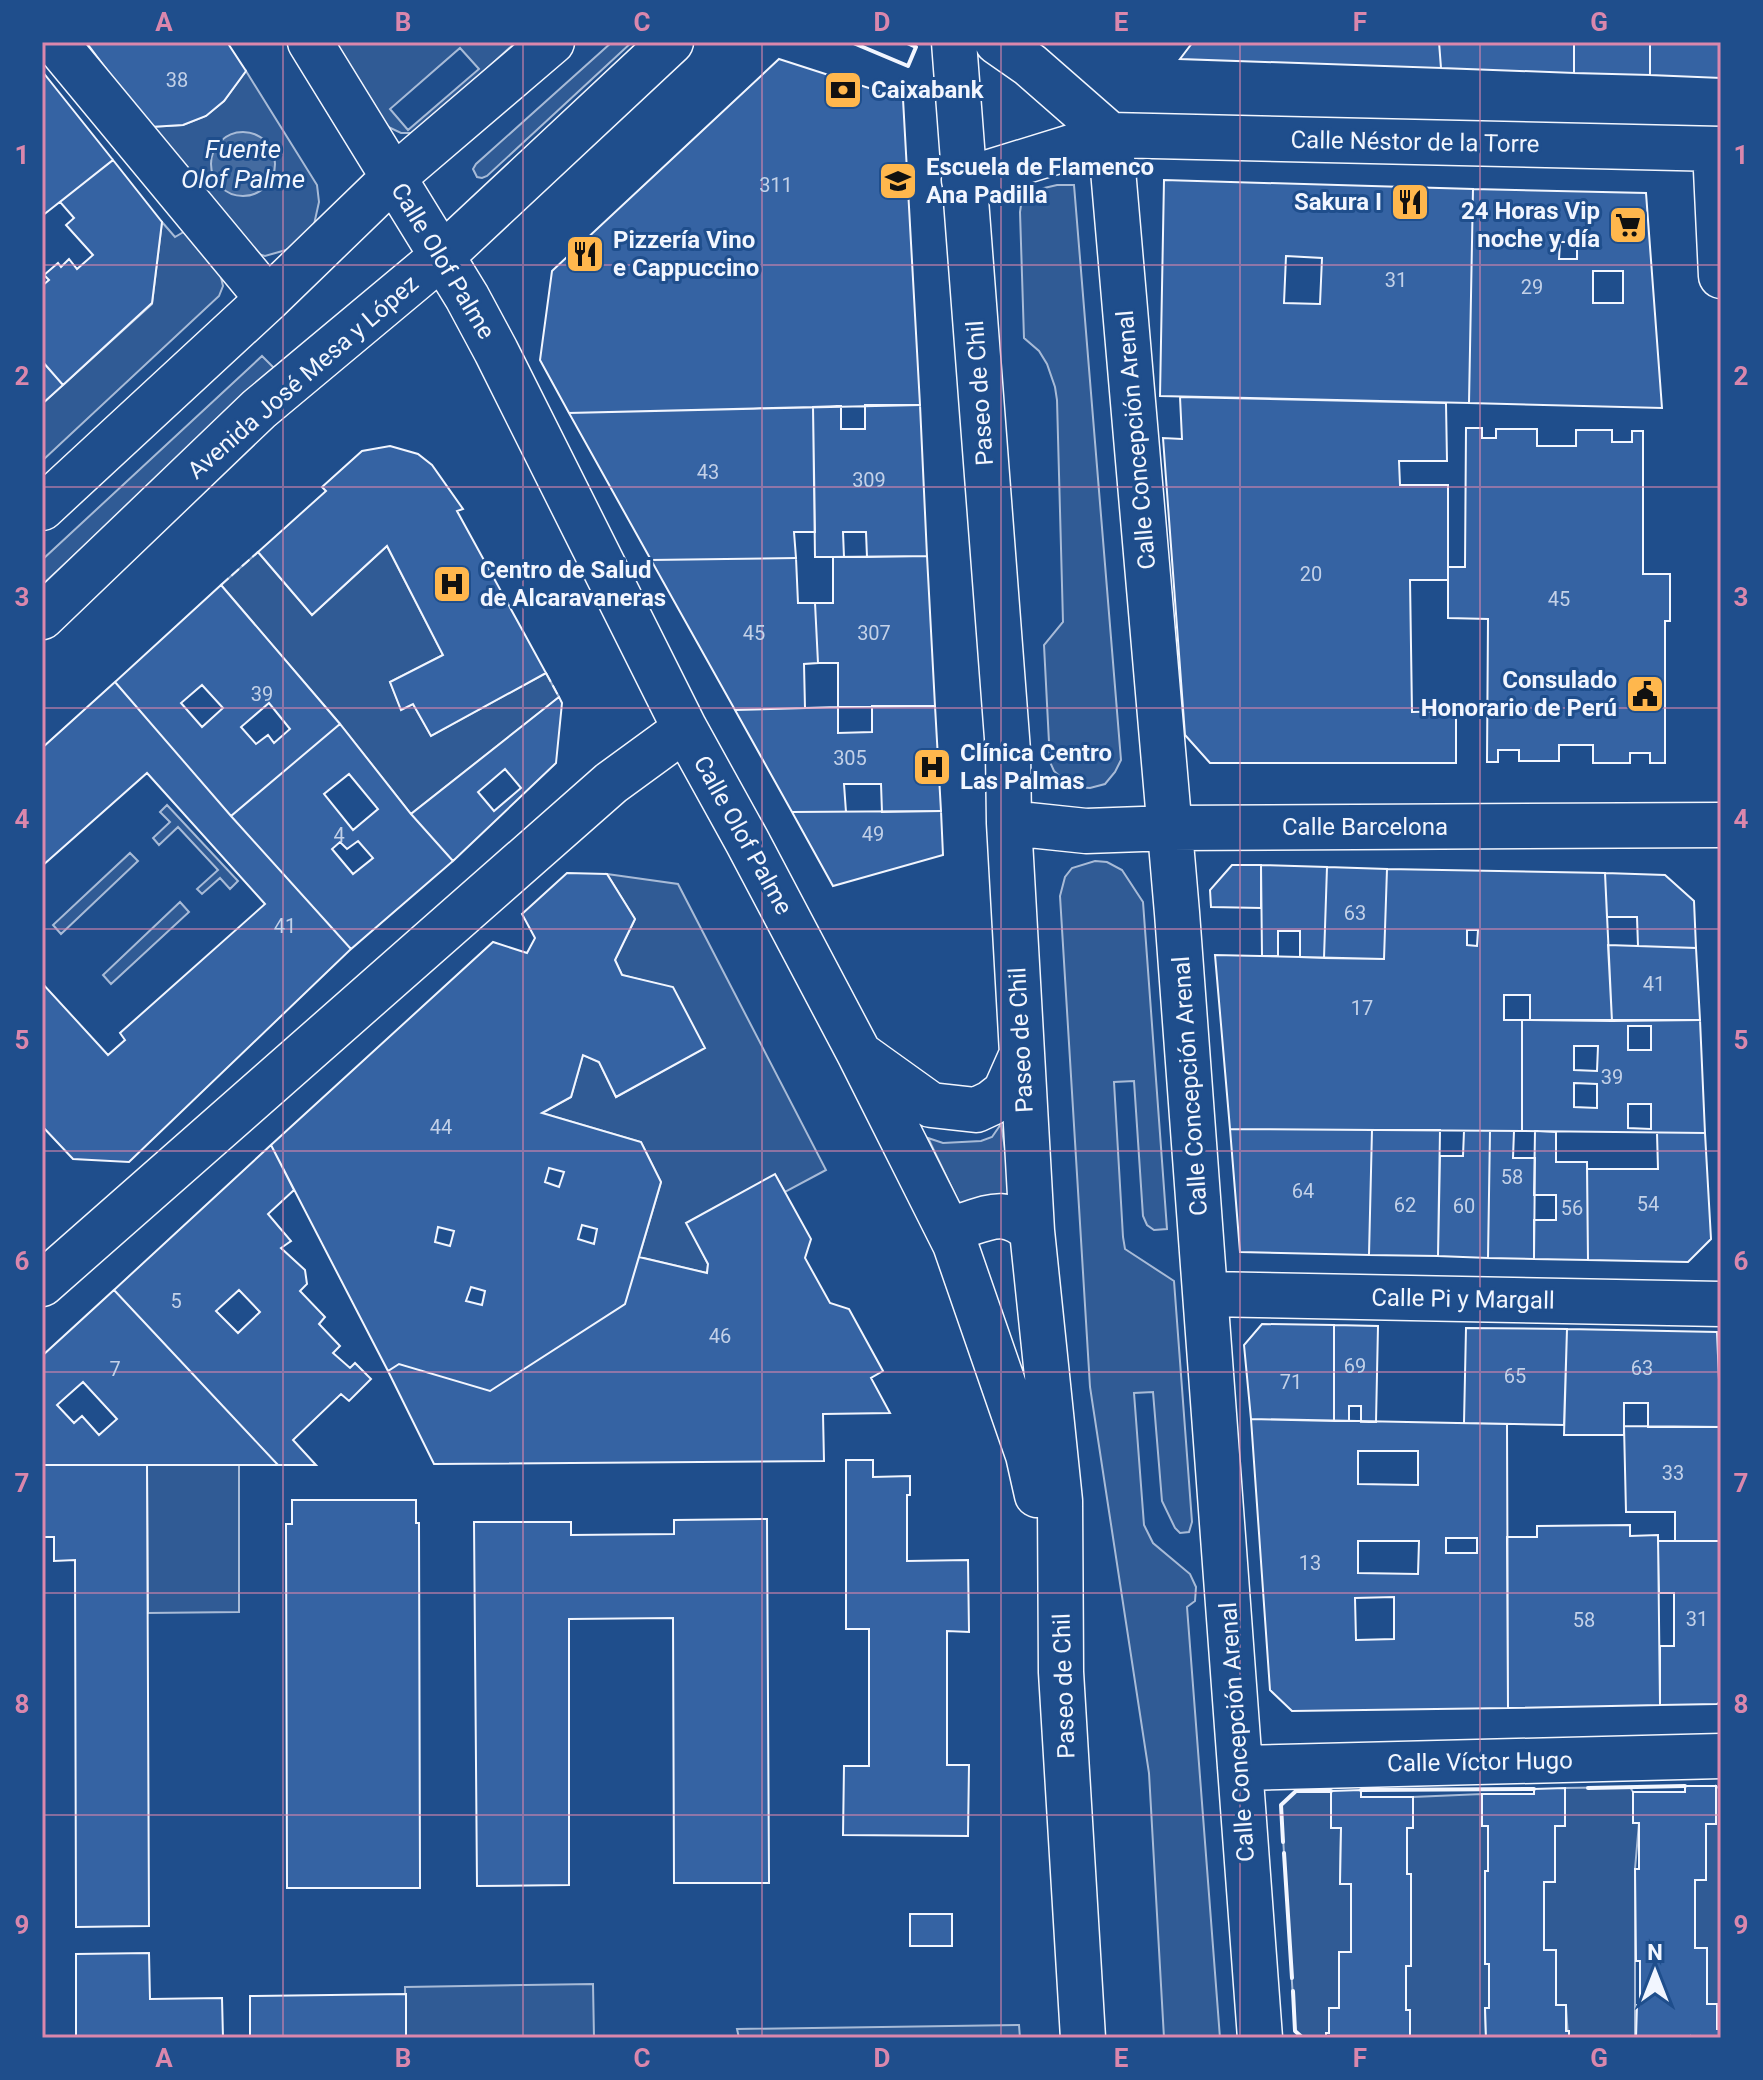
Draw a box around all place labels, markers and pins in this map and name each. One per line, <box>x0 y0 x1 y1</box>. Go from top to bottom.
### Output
bank icon: Caixabank <box>822 69 864 111</box>
place label: Caixabank <box>871 76 985 104</box>
place label: Escuela de Flamenco Ana Padilla <box>926 153 1154 209</box>
school or university icon: Escuela de Flamenco Ana Padilla <box>877 160 919 202</box>
restaurant icon: Sakura I <box>1389 181 1431 223</box>
place label: Sakura I <box>1294 188 1382 216</box>
place label: 24 Horas Vip noche y día <box>1461 197 1600 253</box>
supermarket icon: 24 Horas Vip noche y día <box>1607 204 1649 246</box>
place label: Pizzería Vino e Cappuccino <box>613 226 759 282</box>
restaurant icon: Pizzería Vino e Cappuccino <box>564 233 606 275</box>
place label: Centro de Salud de Alcaravaneras <box>480 556 666 612</box>
hospital icon: Centro de Salud de Alcaravaneras <box>431 563 473 605</box>
place label: Consulado Honorario de Perú <box>1421 666 1617 722</box>
public building icon: Consulado Honorario de Perú <box>1624 673 1666 715</box>
place label: Clínica Centro Las Palmas <box>960 739 1112 795</box>
hospital icon: Clínica Centro Las Palmas <box>911 746 953 788</box>

